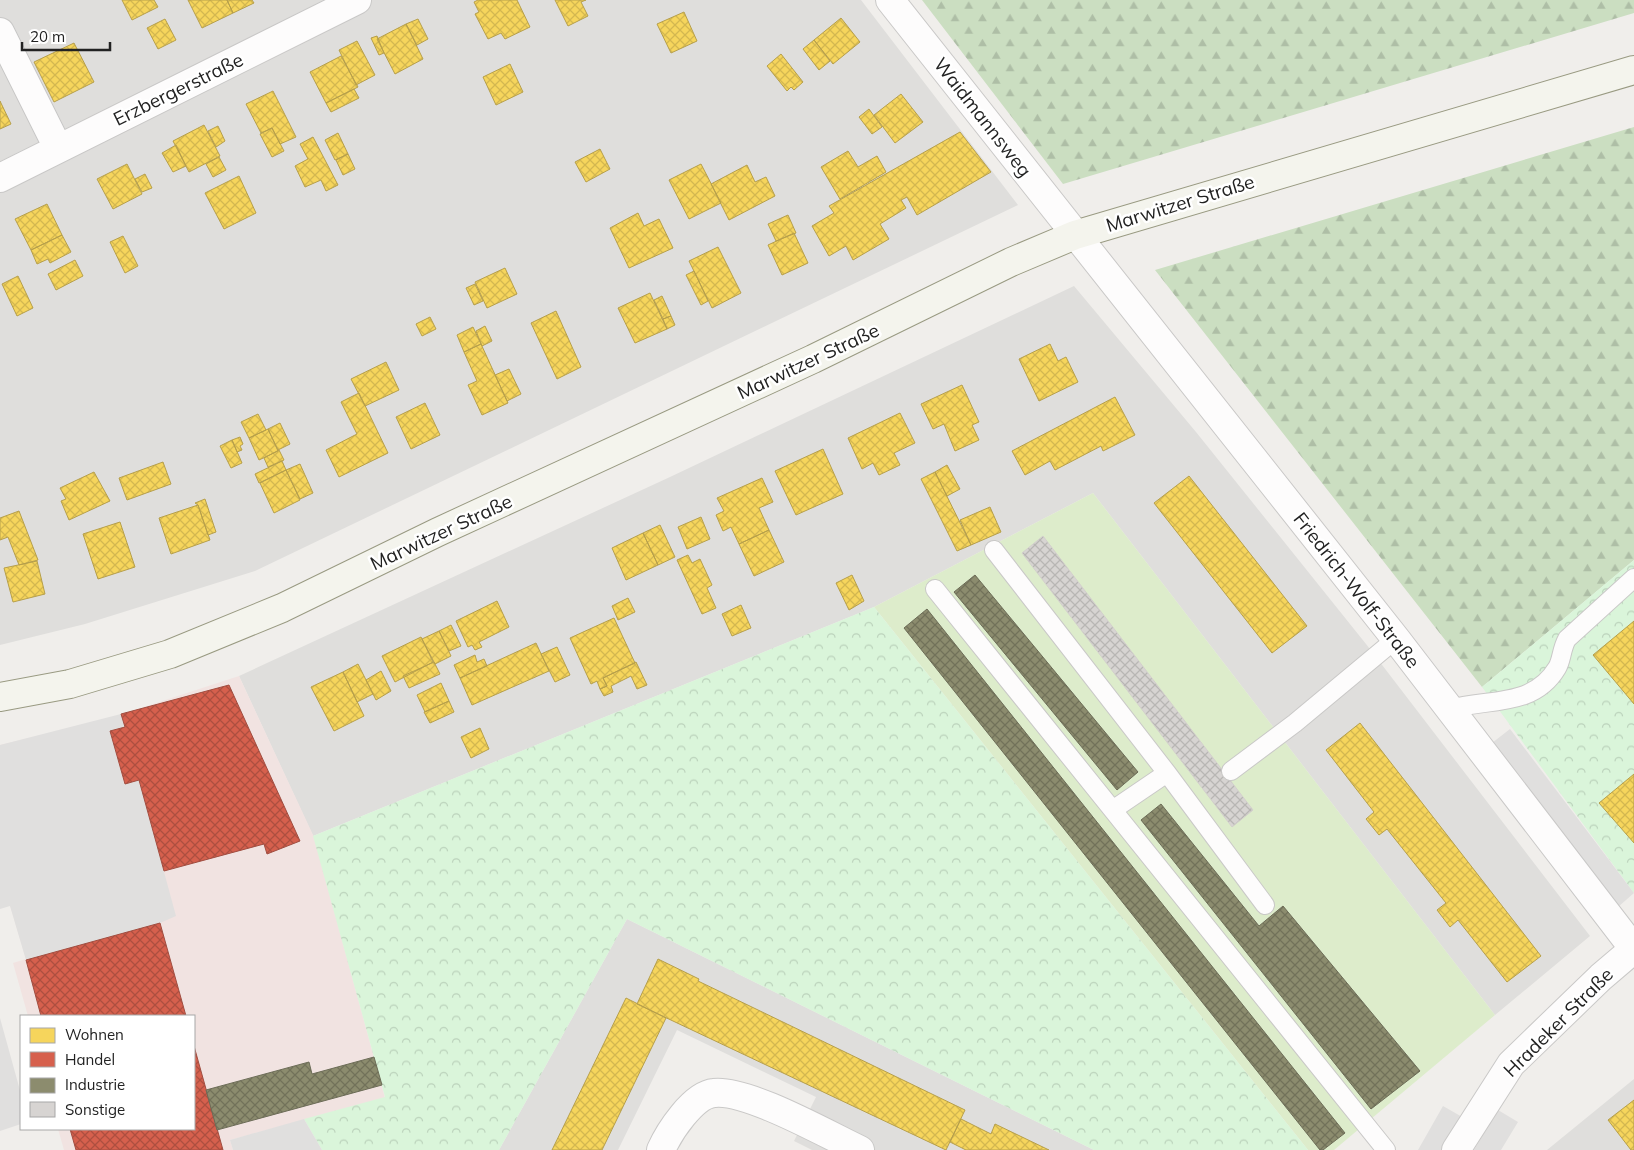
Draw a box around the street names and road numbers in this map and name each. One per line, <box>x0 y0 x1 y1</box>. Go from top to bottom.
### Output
street label: Erzbergerstraße <box>109 47 247 131</box>
street label: Waidmannsweg <box>929 52 1037 182</box>
street label: Marwitzer Straße <box>1103 169 1257 237</box>
street label: Marwitzer Straße <box>733 318 883 404</box>
street label: Marwitzer Straße <box>366 489 516 575</box>
street label: Friedrich-Wolf-Straße <box>1289 507 1425 673</box>
street label: Hradeker Straße <box>1498 962 1618 1082</box>

